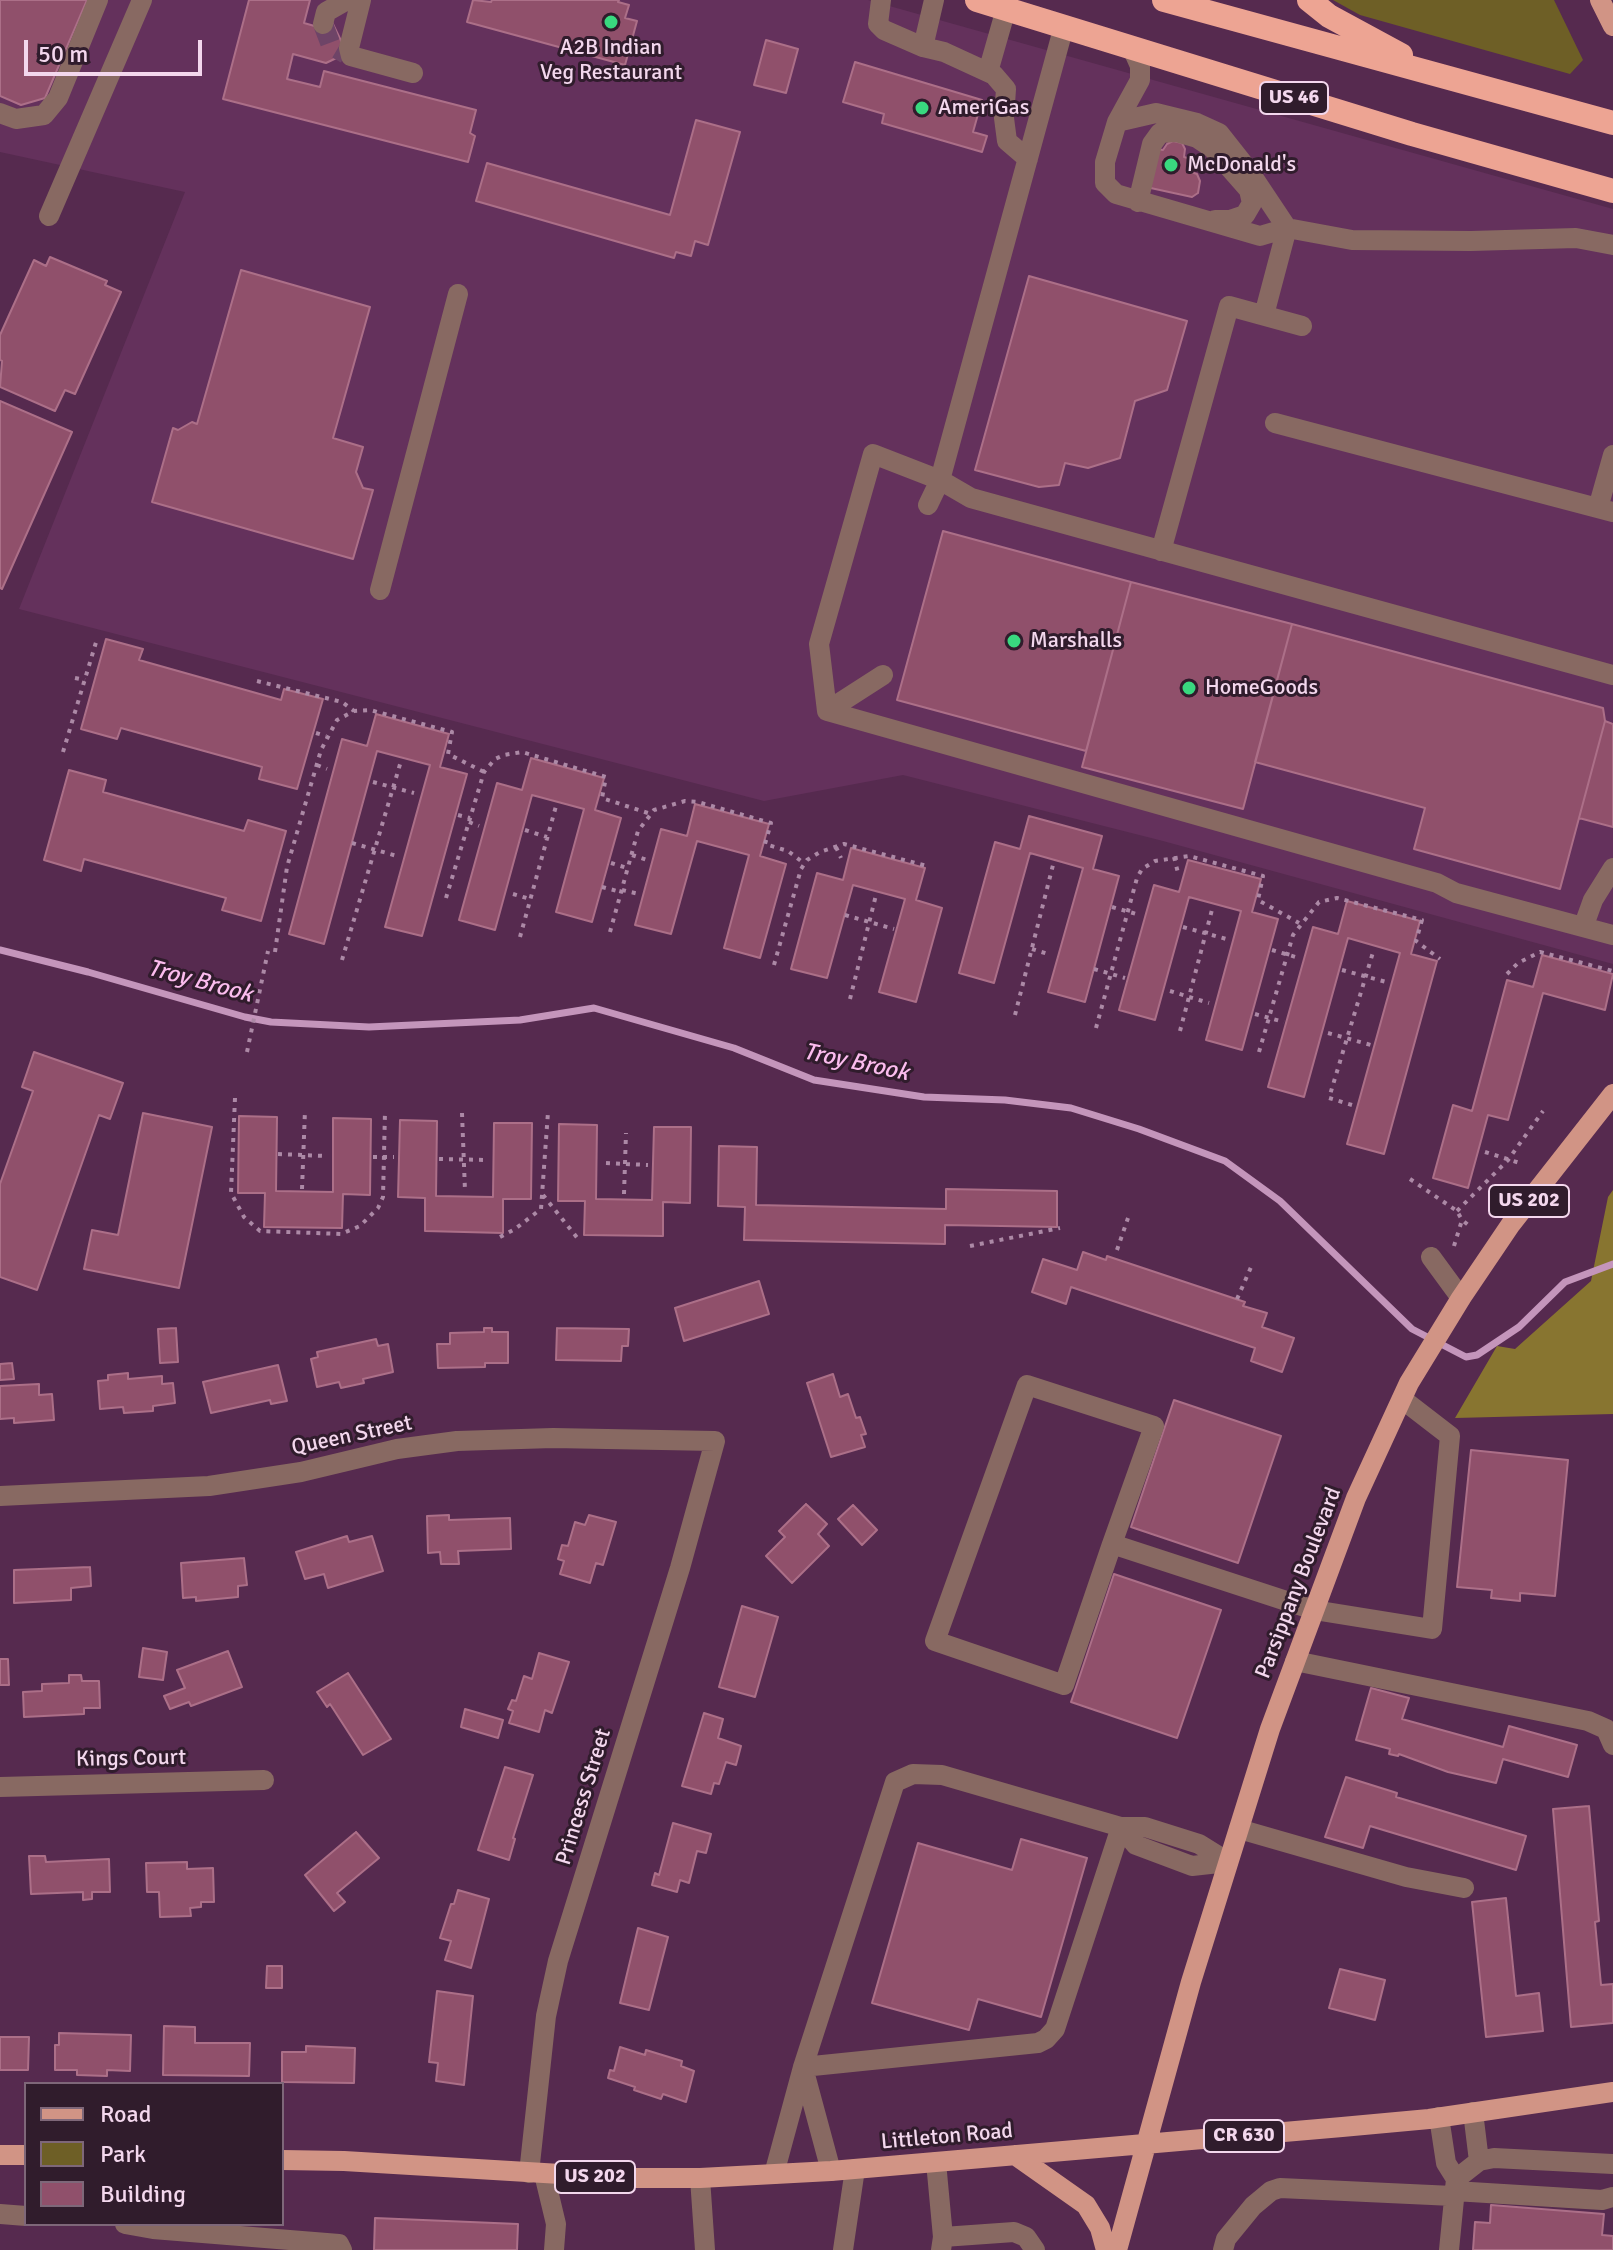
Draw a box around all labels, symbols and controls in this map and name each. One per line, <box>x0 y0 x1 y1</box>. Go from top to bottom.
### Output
marker: A2B Indian Veg Restaurant <box>602 13 620 31</box>
scale bar <box>28 24 206 74</box>
place label: A2B Indian Veg Restaurant <box>540 35 682 86</box>
text: 50 m <box>38 39 88 69</box>
road number: US 46 <box>1260 82 1328 114</box>
place label: AmeriGas <box>938 95 1029 121</box>
marker: AmeriGas <box>913 99 931 117</box>
place label: McDonald's <box>1187 152 1296 178</box>
marker: McDonald's <box>1162 156 1180 174</box>
place label: Marshalls <box>1030 628 1122 654</box>
marker: Marshalls <box>1005 632 1023 650</box>
place label: HomeGoods <box>1205 675 1318 701</box>
marker: HomeGoods <box>1180 679 1198 697</box>
water label: Troy Brook <box>145 954 255 1010</box>
water label: Troy Brook <box>801 1038 911 1088</box>
road number: US 202 <box>1489 1185 1569 1217</box>
street label: Queen Street <box>289 1410 415 1462</box>
street label: Parsippany Boulevard <box>1250 1484 1348 1682</box>
street label: Princess Street <box>551 1726 617 1868</box>
street label: Kings Court <box>76 1745 186 1773</box>
legend <box>24 2082 284 2226</box>
text: Road <box>100 2099 151 2129</box>
street label: Littleton Road <box>880 2118 1014 2156</box>
road number: CR 630 <box>1204 2120 1284 2152</box>
text: Park <box>100 2139 146 2169</box>
road number: US 202 <box>555 2161 635 2193</box>
text: Building <box>100 2179 186 2209</box>

